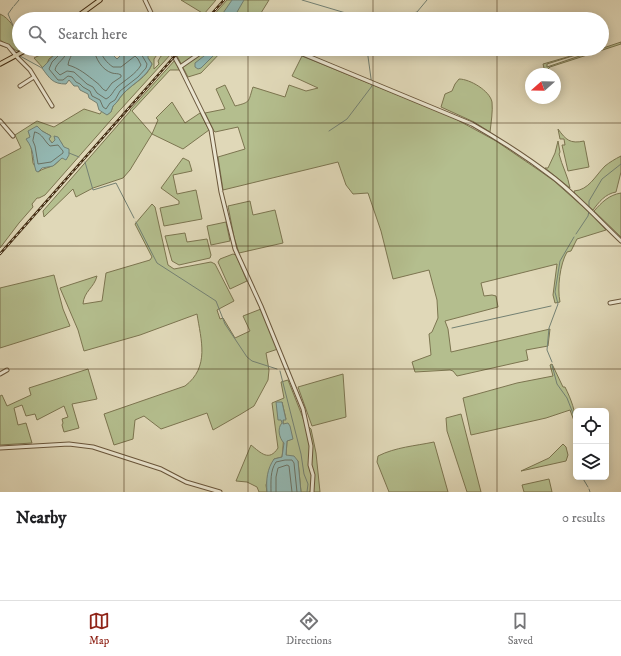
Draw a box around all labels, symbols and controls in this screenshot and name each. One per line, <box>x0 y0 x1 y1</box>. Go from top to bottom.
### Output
search box <box>12 12 609 56</box>
icon: search <box>26 23 48 45</box>
text: Search here <box>58 25 127 44</box>
north arrow <box>525 68 561 104</box>
map controls <box>573 408 609 480</box>
button: locate <box>573 408 609 444</box>
button: layers <box>573 444 609 480</box>
text: Nearby <box>16 507 66 529</box>
text: 0 results <box>562 510 605 526</box>
tab: Map <box>88 610 110 648</box>
tab: Directions <box>286 610 332 648</box>
tab: Saved <box>508 610 533 648</box>

